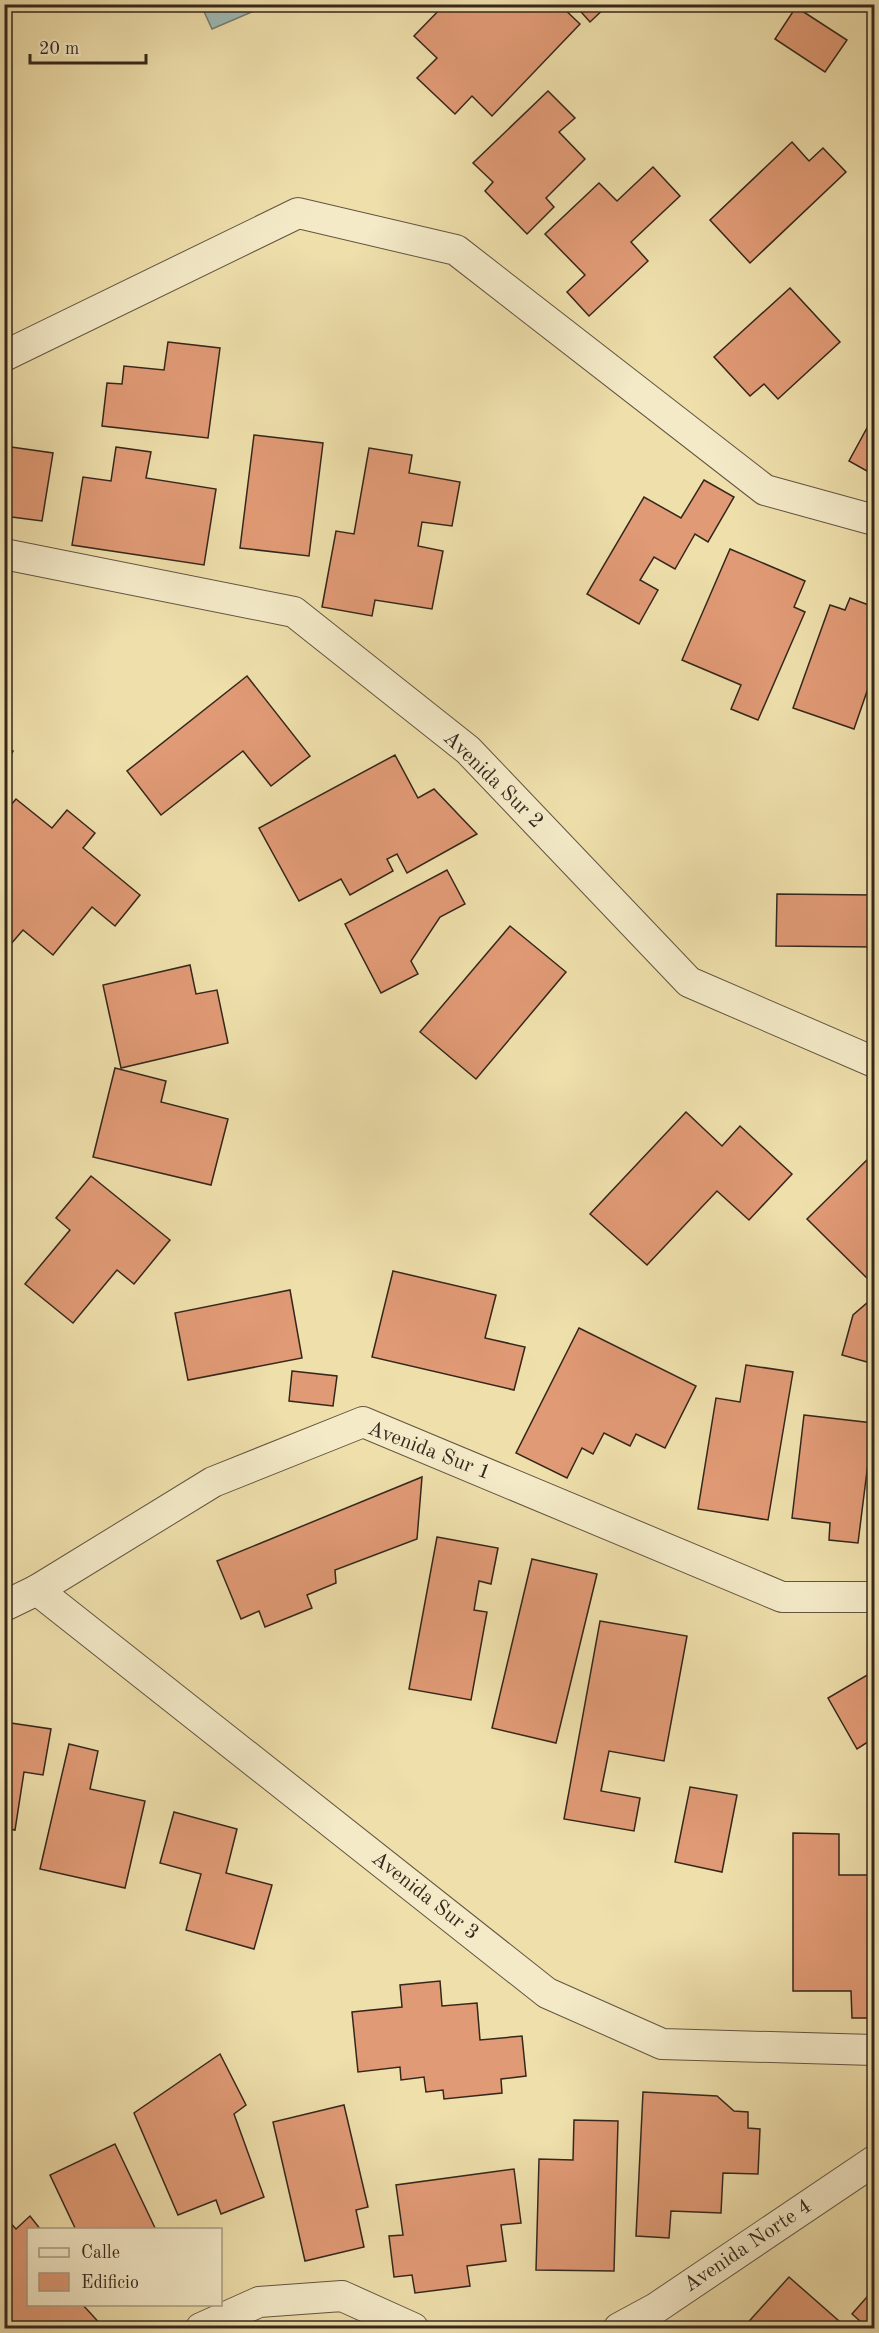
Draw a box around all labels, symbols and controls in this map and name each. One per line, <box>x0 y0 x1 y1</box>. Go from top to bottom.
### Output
scale bar <box>30 27 146 65</box>
text: 20 m <box>39 40 79 58</box>
street label: Avenida Sur 2 <box>439 727 547 833</box>
street label: Avenida Sur 1 <box>365 1418 493 1484</box>
street label: Avenida Sur 3 <box>367 1848 483 1944</box>
street label: Avenida Norte 4 <box>680 2196 816 2296</box>
legend <box>27 2228 222 2306</box>
text: Calle <box>81 2244 120 2262</box>
text: Edificio <box>81 2274 139 2292</box>

